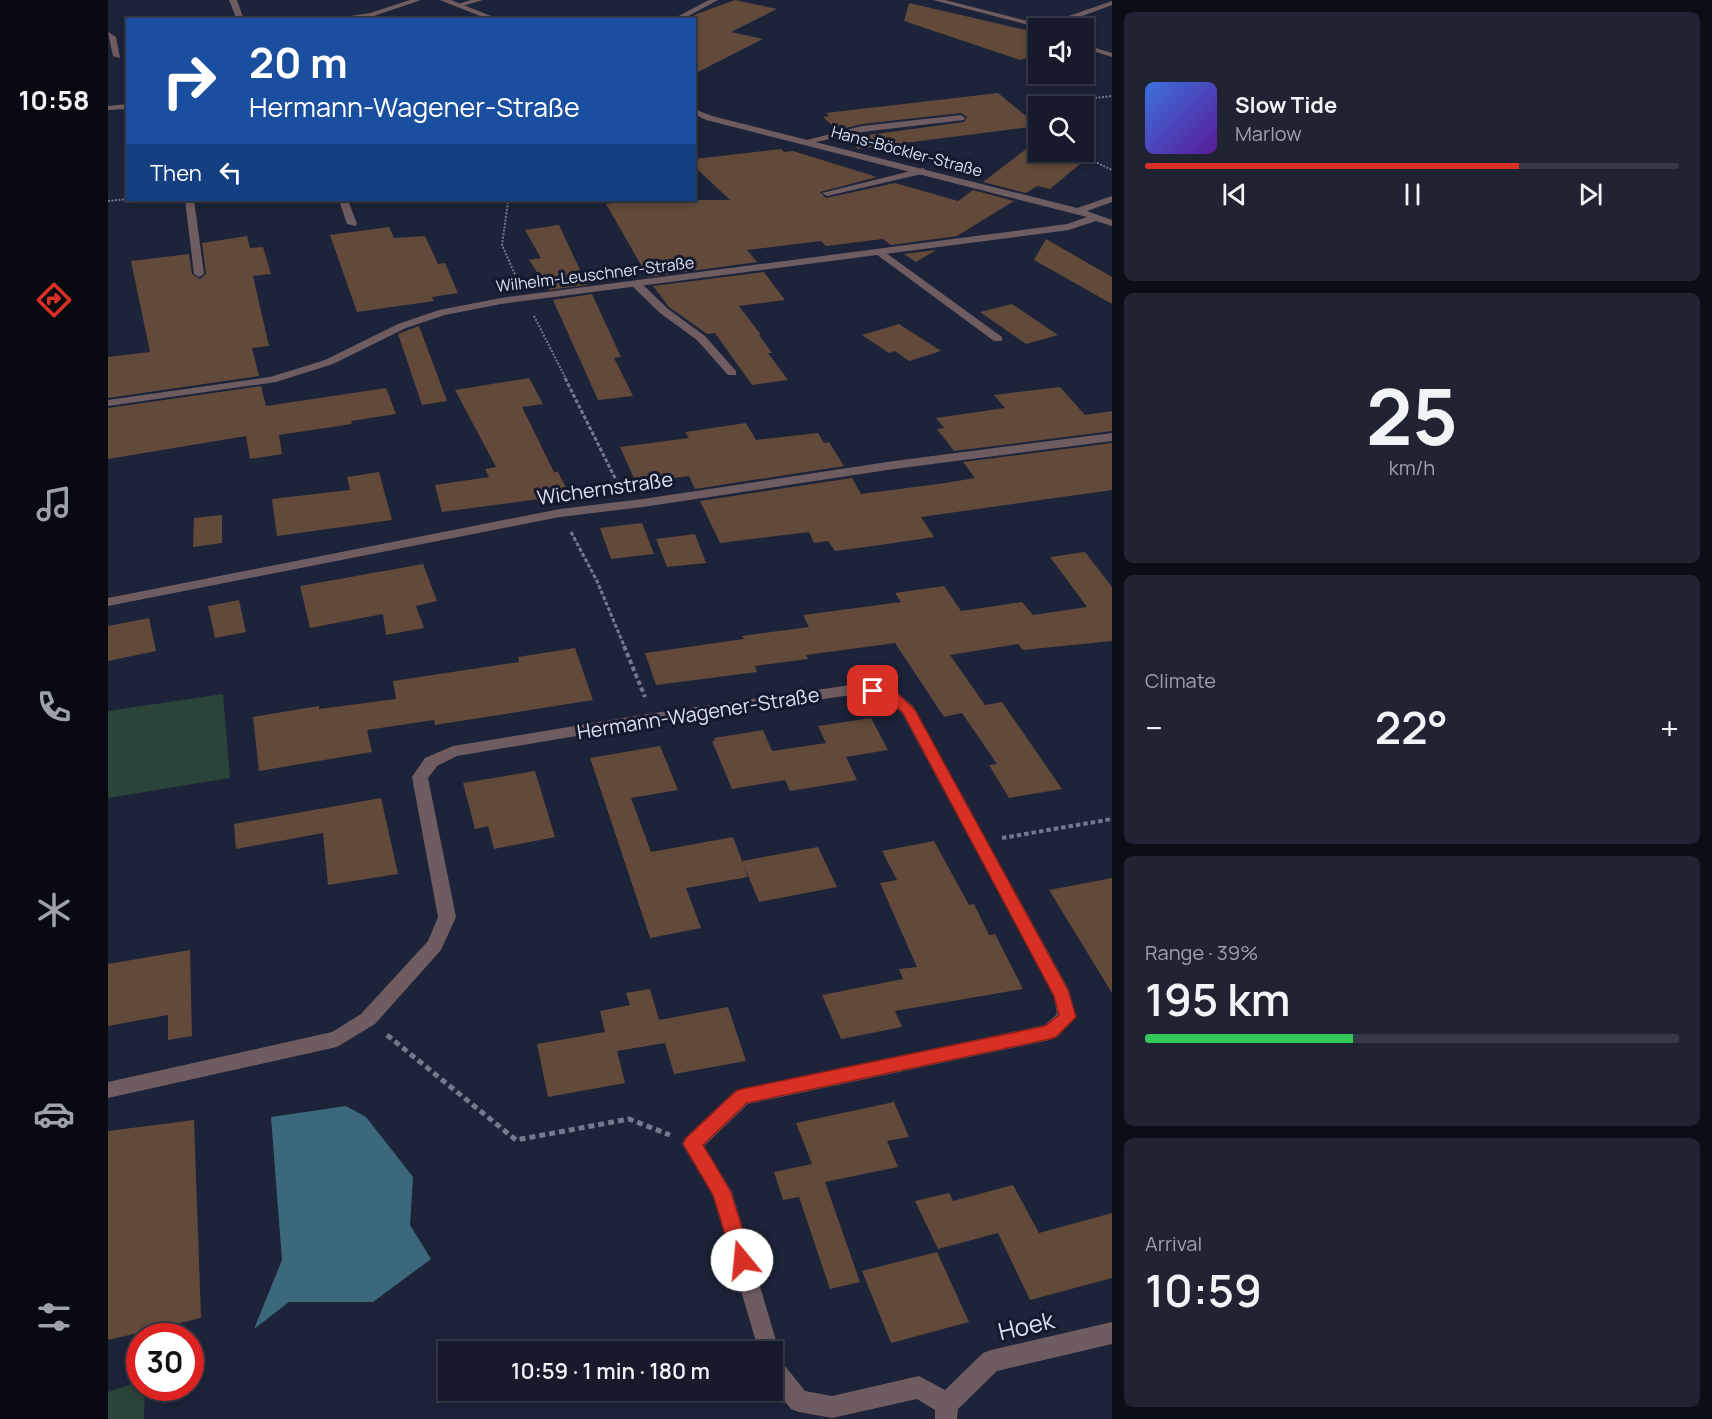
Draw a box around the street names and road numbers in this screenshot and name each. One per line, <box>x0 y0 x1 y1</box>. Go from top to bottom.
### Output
street label: Hans-Böckler-Straße <box>829 120 985 182</box>
street label: Wilhelm-Leuschner-Straße <box>495 251 695 297</box>
street label: Wichernstraße <box>535 465 675 511</box>
street label: Hermann-Wagener-Straße <box>575 680 821 746</box>
street label: Hoek <box>995 1302 1058 1347</box>

